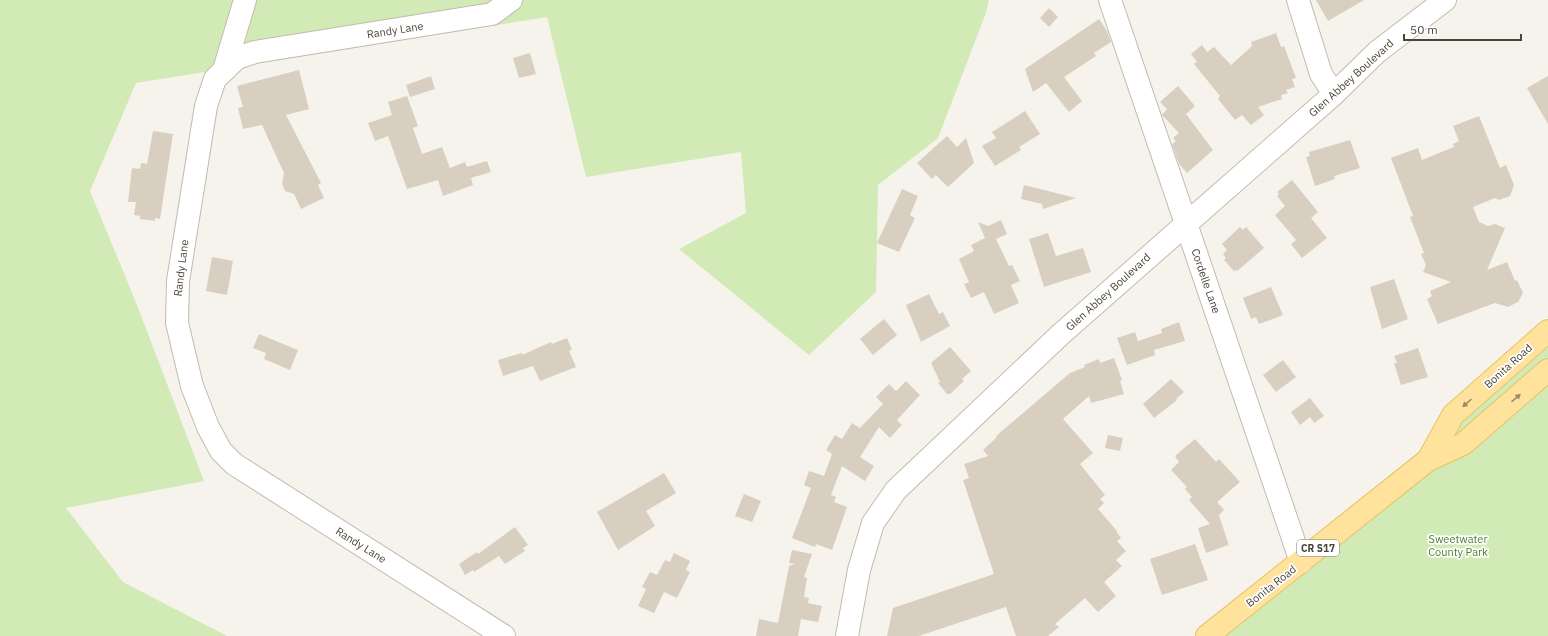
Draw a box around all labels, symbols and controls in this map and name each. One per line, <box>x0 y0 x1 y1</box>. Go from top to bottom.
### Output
scale bar <box>1404 16 1521 42</box>
street label: Randy Lane <box>366 19 424 41</box>
text: 50 m <box>1410 22 1438 37</box>
street label: Glen Abbey Boulevard <box>1306 36 1396 120</box>
street label: Randy Lane <box>171 239 191 297</box>
street label: Cordelle Lane <box>1188 247 1224 315</box>
street label: Glen Abbey Boulevard <box>1063 250 1153 334</box>
street label: Bonita Road <box>1481 341 1535 391</box>
one-way arrow <box>1511 393 1521 402</box>
one-way arrow <box>1462 398 1471 407</box>
street label: Randy Lane <box>333 524 389 566</box>
park label: Sweetwater County Park <box>1428 532 1488 559</box>
road number: CR S17 <box>1297 540 1339 556</box>
street label: Bonita Road <box>1243 562 1299 610</box>

